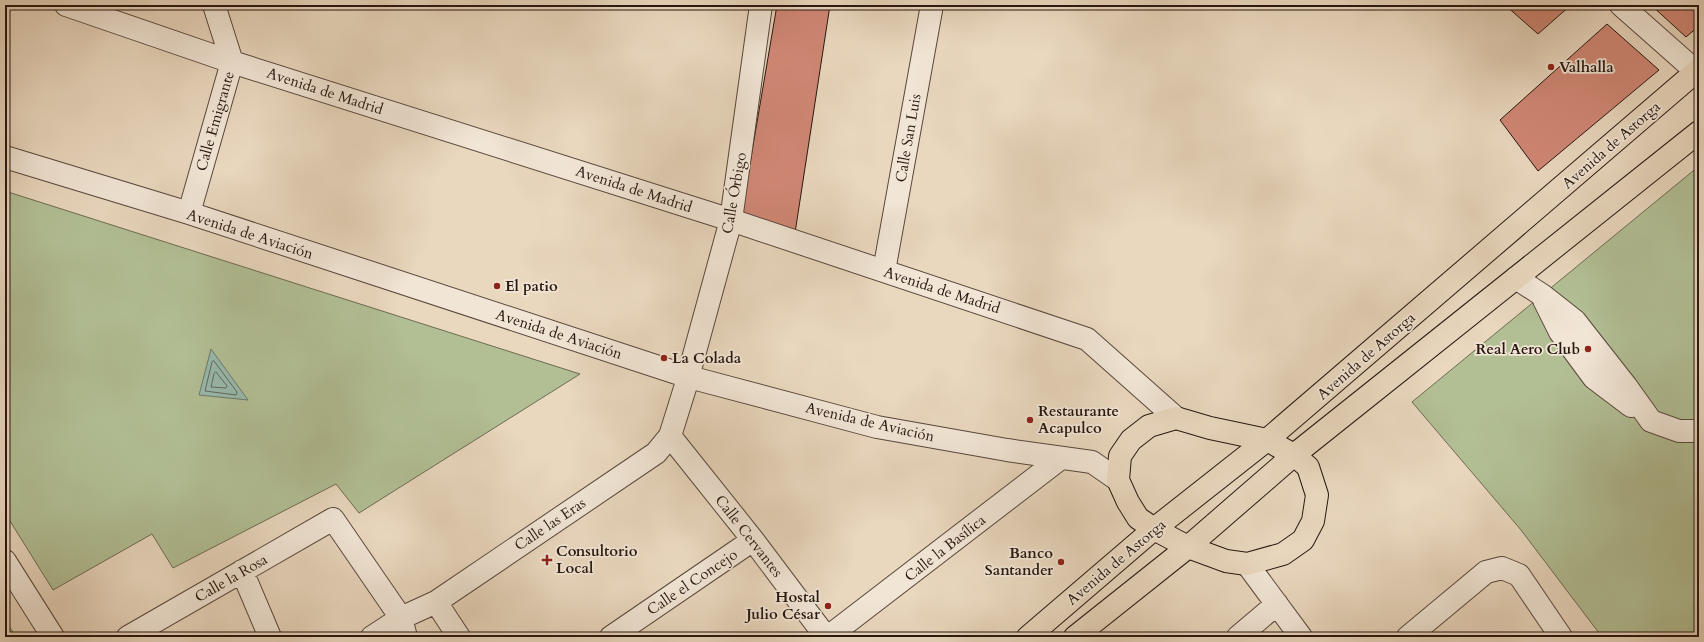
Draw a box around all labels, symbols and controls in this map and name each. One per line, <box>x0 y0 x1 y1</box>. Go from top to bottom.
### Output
place label: Valhalla <box>1559 57 1614 77</box>
marker: Valhalla <box>1546 62 1556 72</box>
street label: Avenida de Madrid <box>264 63 386 119</box>
street label: Calle Emigrante <box>191 69 239 173</box>
street label: Calle San Luis <box>890 92 926 184</box>
street label: Avenida de Astorga <box>1558 96 1665 193</box>
street label: Calle Órbigo <box>717 151 751 235</box>
street label: Avenida de Madrid <box>573 161 695 217</box>
street label: Avenida de Aviación <box>184 204 316 264</box>
street label: Avenida de Madrid <box>881 262 1003 318</box>
place label: El patio <box>505 276 558 296</box>
marker: El patio <box>492 281 502 291</box>
street label: Avenida de Aviación <box>493 304 625 364</box>
street label: Avenida de Astorga <box>1313 307 1420 404</box>
place label: Real Aero Club <box>1475 339 1580 359</box>
marker: Real Aero Club <box>1583 344 1593 354</box>
place label: La Colada <box>672 348 742 368</box>
marker: La Colada <box>659 353 669 363</box>
street label: Avenida de Aviación <box>804 397 937 447</box>
place label: Restaurante Acapulco <box>1038 401 1119 438</box>
marker: Restaurante Acapulco <box>1025 415 1035 425</box>
street label: Calle Cervantes <box>711 491 787 581</box>
street label: Calle las Eras <box>510 493 590 555</box>
street label: Calle la Basílica <box>900 510 990 586</box>
street label: Avenida de Astorga <box>1062 514 1170 610</box>
place label: Consultorio Local <box>556 541 638 578</box>
place label: Banco Santander <box>985 543 1054 580</box>
street label: Calle el Concejo <box>643 544 741 620</box>
street label: Calle la Rosa <box>191 549 271 607</box>
marker: Consultorio Local <box>541 554 553 566</box>
marker: Banco Santander <box>1056 557 1066 567</box>
place label: Hostal Julio César <box>744 587 821 624</box>
marker: Hostal Julio César <box>823 601 833 611</box>

